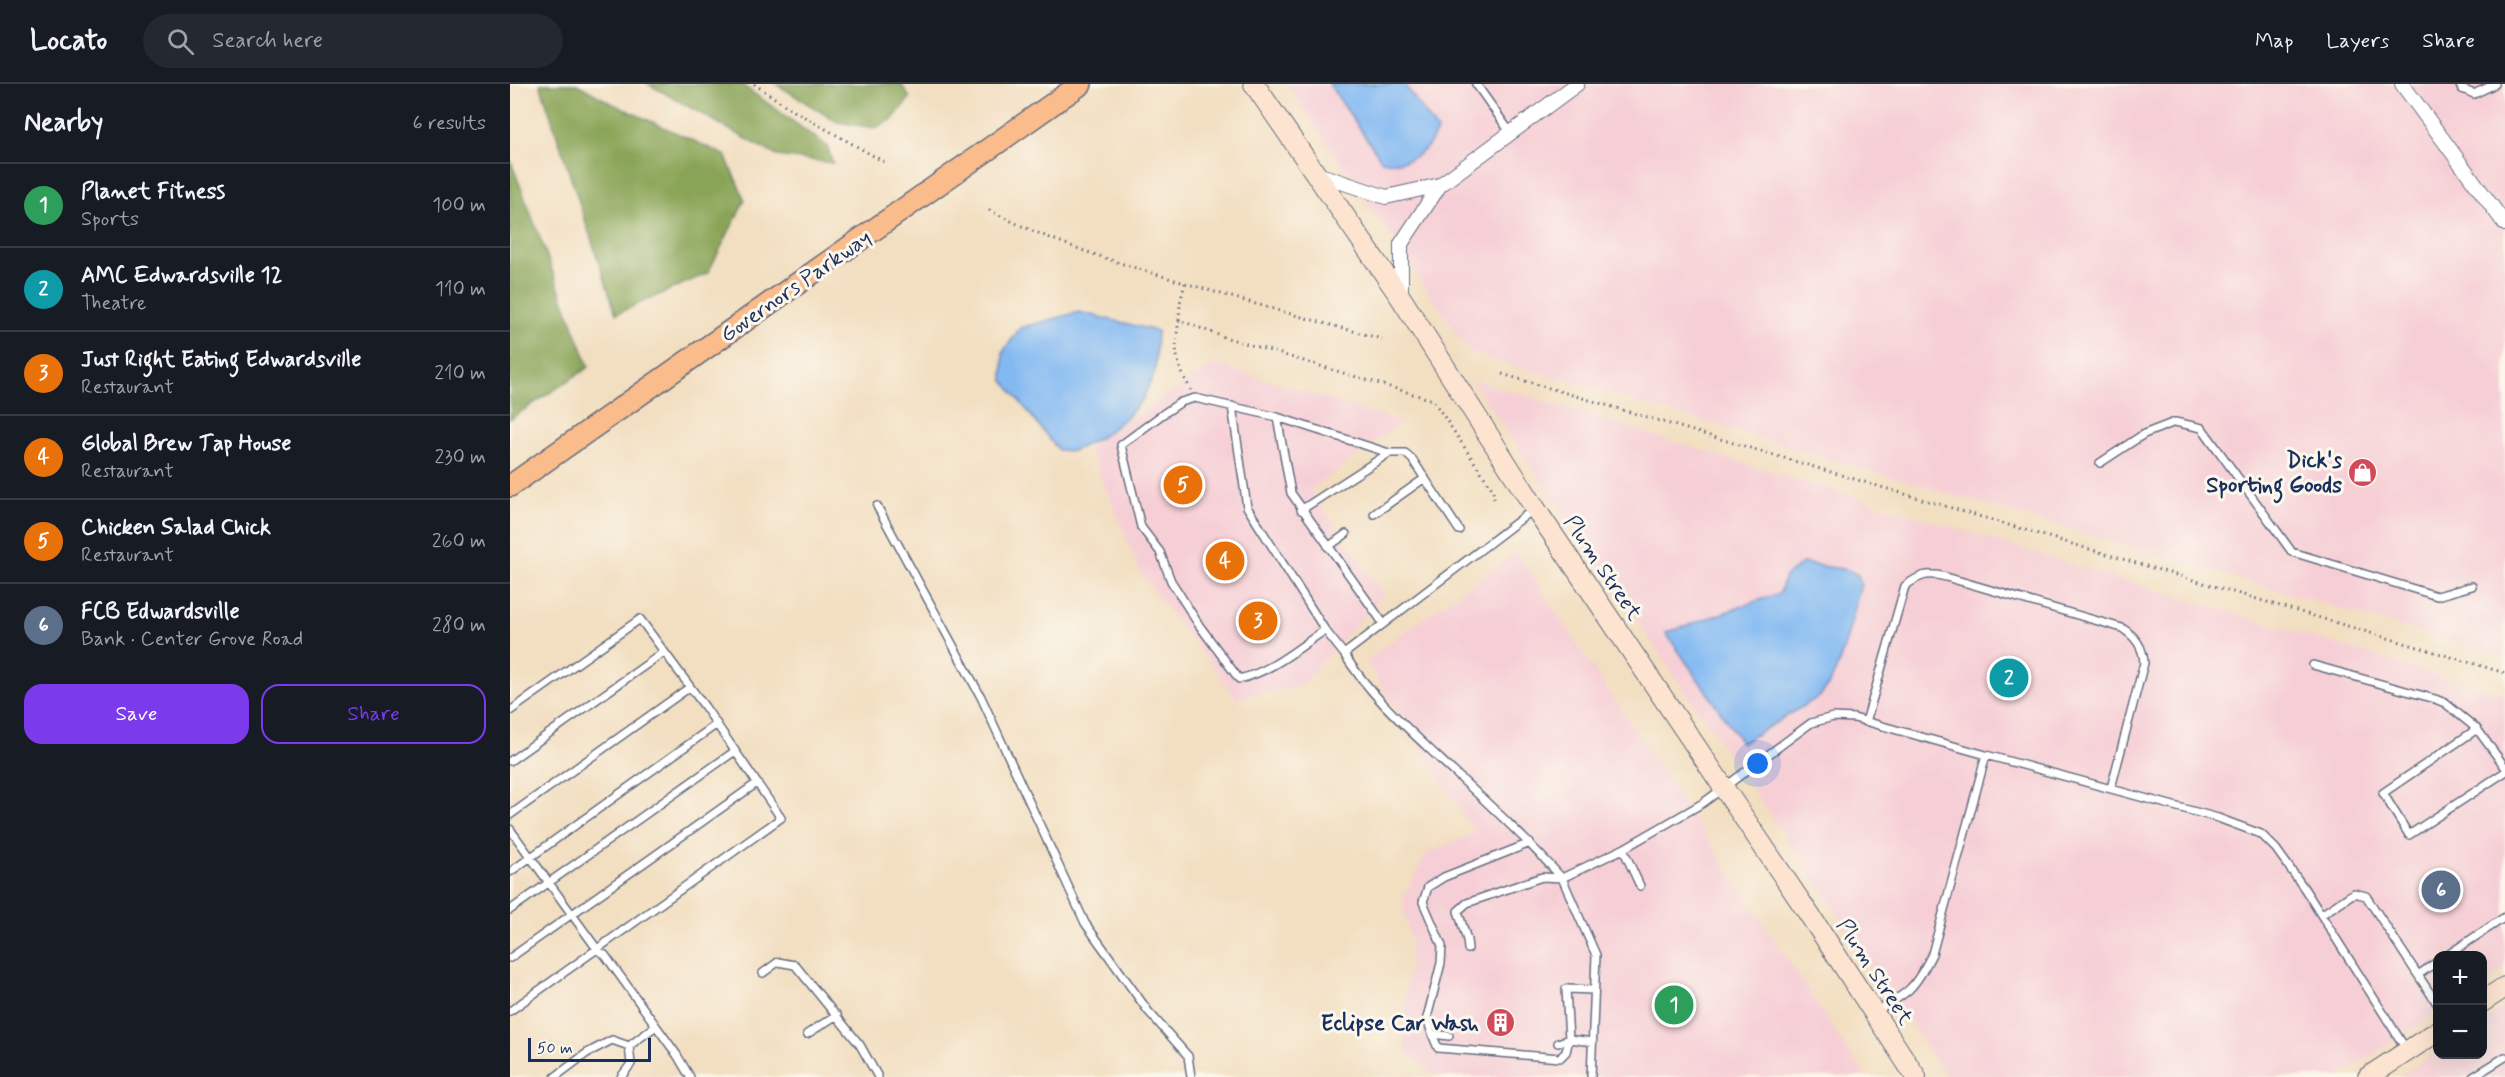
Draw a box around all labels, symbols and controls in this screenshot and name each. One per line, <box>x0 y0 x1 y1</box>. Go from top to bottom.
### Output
search box <box>143 14 563 68</box>
text: Locato <box>30 23 107 60</box>
icon: search <box>164 25 197 58</box>
text: Search here <box>212 27 323 55</box>
text: Map <box>2255 27 2293 55</box>
text: Layers <box>2326 27 2389 55</box>
text: Share <box>2422 27 2475 55</box>
text: Nearby <box>24 106 103 140</box>
text: 6 results <box>413 110 486 137</box>
text: Planet Fitness <box>81 178 225 206</box>
text: 1 <box>39 192 48 219</box>
text: 100 m <box>432 192 486 219</box>
text: Sports <box>81 206 139 233</box>
street label: Governors Parkway <box>715 224 877 349</box>
text: AMC Edwardsville 12 <box>81 262 282 290</box>
text: 2 <box>39 276 48 303</box>
text: 110 m <box>435 276 486 303</box>
text: Theatre <box>81 290 146 317</box>
text: Just Right Eating Edwardsville <box>81 346 362 374</box>
text: 3 <box>39 360 48 387</box>
text: 210 m <box>434 360 486 387</box>
text: Restaurant <box>81 374 174 401</box>
text: Global Brew Tap House <box>81 430 291 458</box>
text: 4 <box>38 444 49 471</box>
text: 230 m <box>434 444 486 471</box>
place label: Dick's Sporting Goods <box>2206 447 2342 504</box>
shop icon: Dick's Sporting Goods <box>2347 456 2379 488</box>
text: Restaurant <box>81 458 174 485</box>
pin: 5 <box>1164 462 1202 508</box>
street label: Plum Street <box>1557 510 1648 626</box>
text: Chicken Salad Chick <box>81 514 271 542</box>
text: 5 <box>38 528 50 555</box>
text: 260 m <box>432 528 486 555</box>
pin: 4 <box>1206 538 1244 584</box>
text: Restaurant <box>81 542 174 569</box>
text: FCB Edwardsville <box>81 598 240 626</box>
pin: 3 <box>1238 598 1278 644</box>
text: 6 <box>38 612 49 639</box>
text: 280 m <box>432 612 486 639</box>
text: Bank · Center Grove Road <box>81 626 303 653</box>
pin: 2 <box>1990 656 2028 700</box>
button: Save <box>24 684 249 744</box>
button: Share <box>261 684 486 744</box>
your location <box>1743 749 1772 778</box>
pin: 6 <box>2422 868 2460 912</box>
street label: Plum Street <box>1830 914 1919 1031</box>
map controls <box>2433 951 2487 1059</box>
button: + <box>2433 951 2487 1005</box>
pin: 1 <box>1654 982 1694 1028</box>
button: − <box>2433 1005 2487 1059</box>
building icon: Eclipse Car Wash <box>1484 1006 1516 1038</box>
place label: Eclipse Car Wash <box>1321 1010 1479 1038</box>
scale bar <box>528 1035 651 1062</box>
text: 50 m <box>537 1038 573 1059</box>

